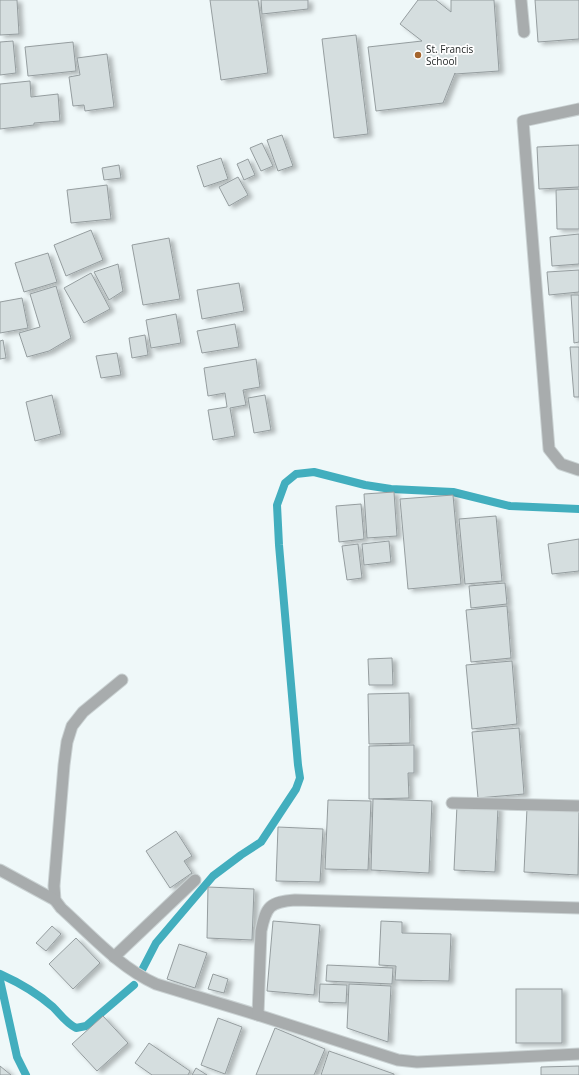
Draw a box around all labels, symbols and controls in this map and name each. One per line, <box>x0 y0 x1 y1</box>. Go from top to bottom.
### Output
place label: St. Francis School <box>426 42 474 68</box>
marker: St. Francis School <box>413 50 423 60</box>

